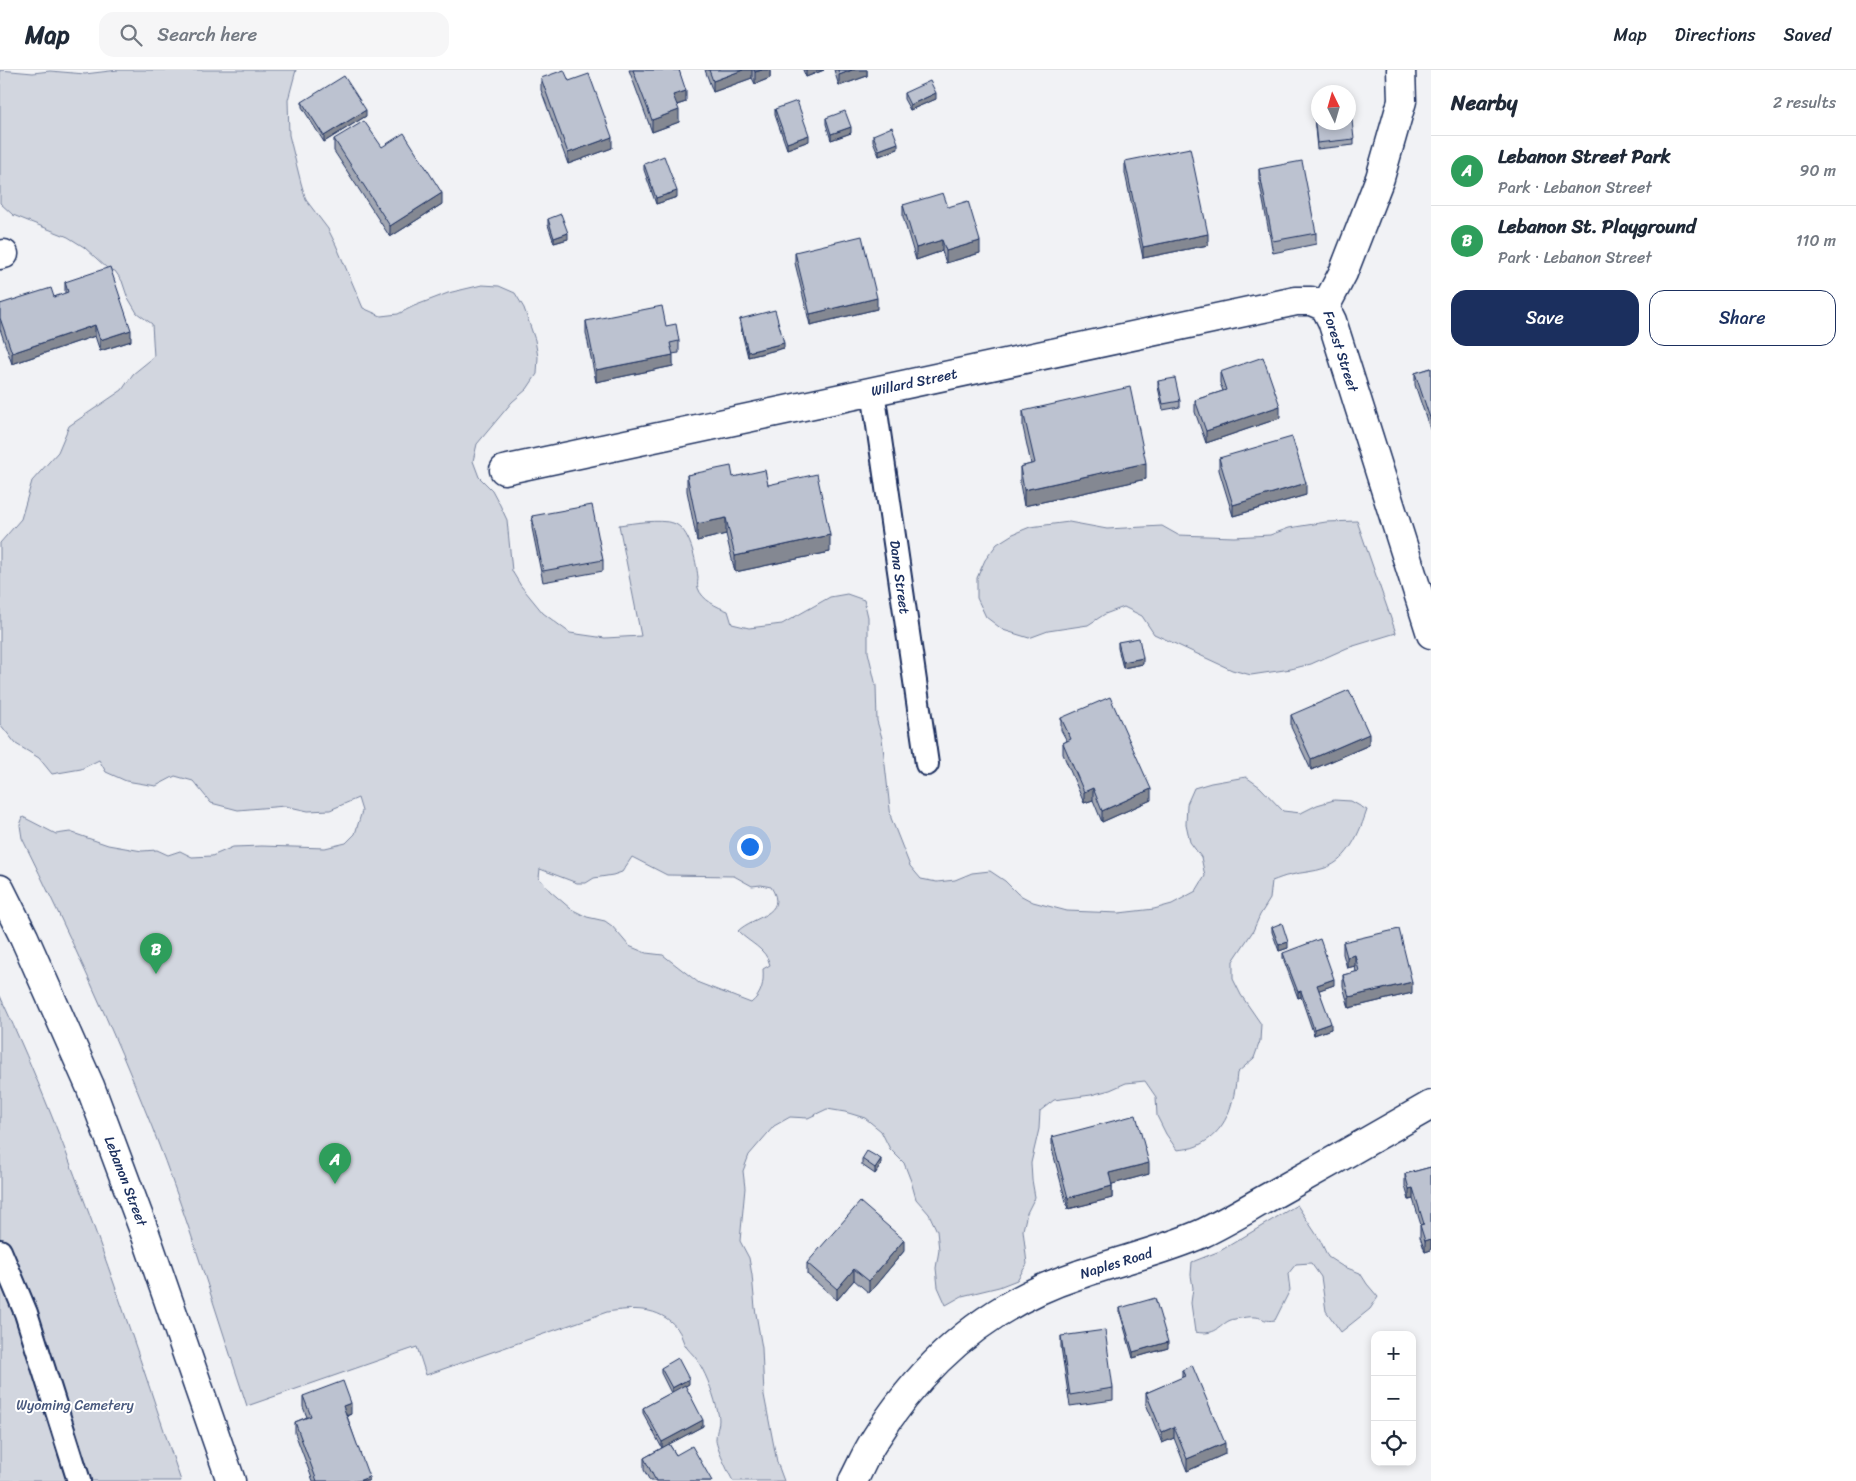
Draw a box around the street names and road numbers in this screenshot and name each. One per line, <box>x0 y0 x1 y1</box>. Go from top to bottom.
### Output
street label: Forest Street <box>1316 307 1366 396</box>
street label: Willard Street <box>869 361 960 404</box>
street label: Dana Street <box>882 539 917 616</box>
street label: Lebanon Street <box>97 1132 155 1231</box>
street label: Naples Road <box>1077 1240 1157 1286</box>

